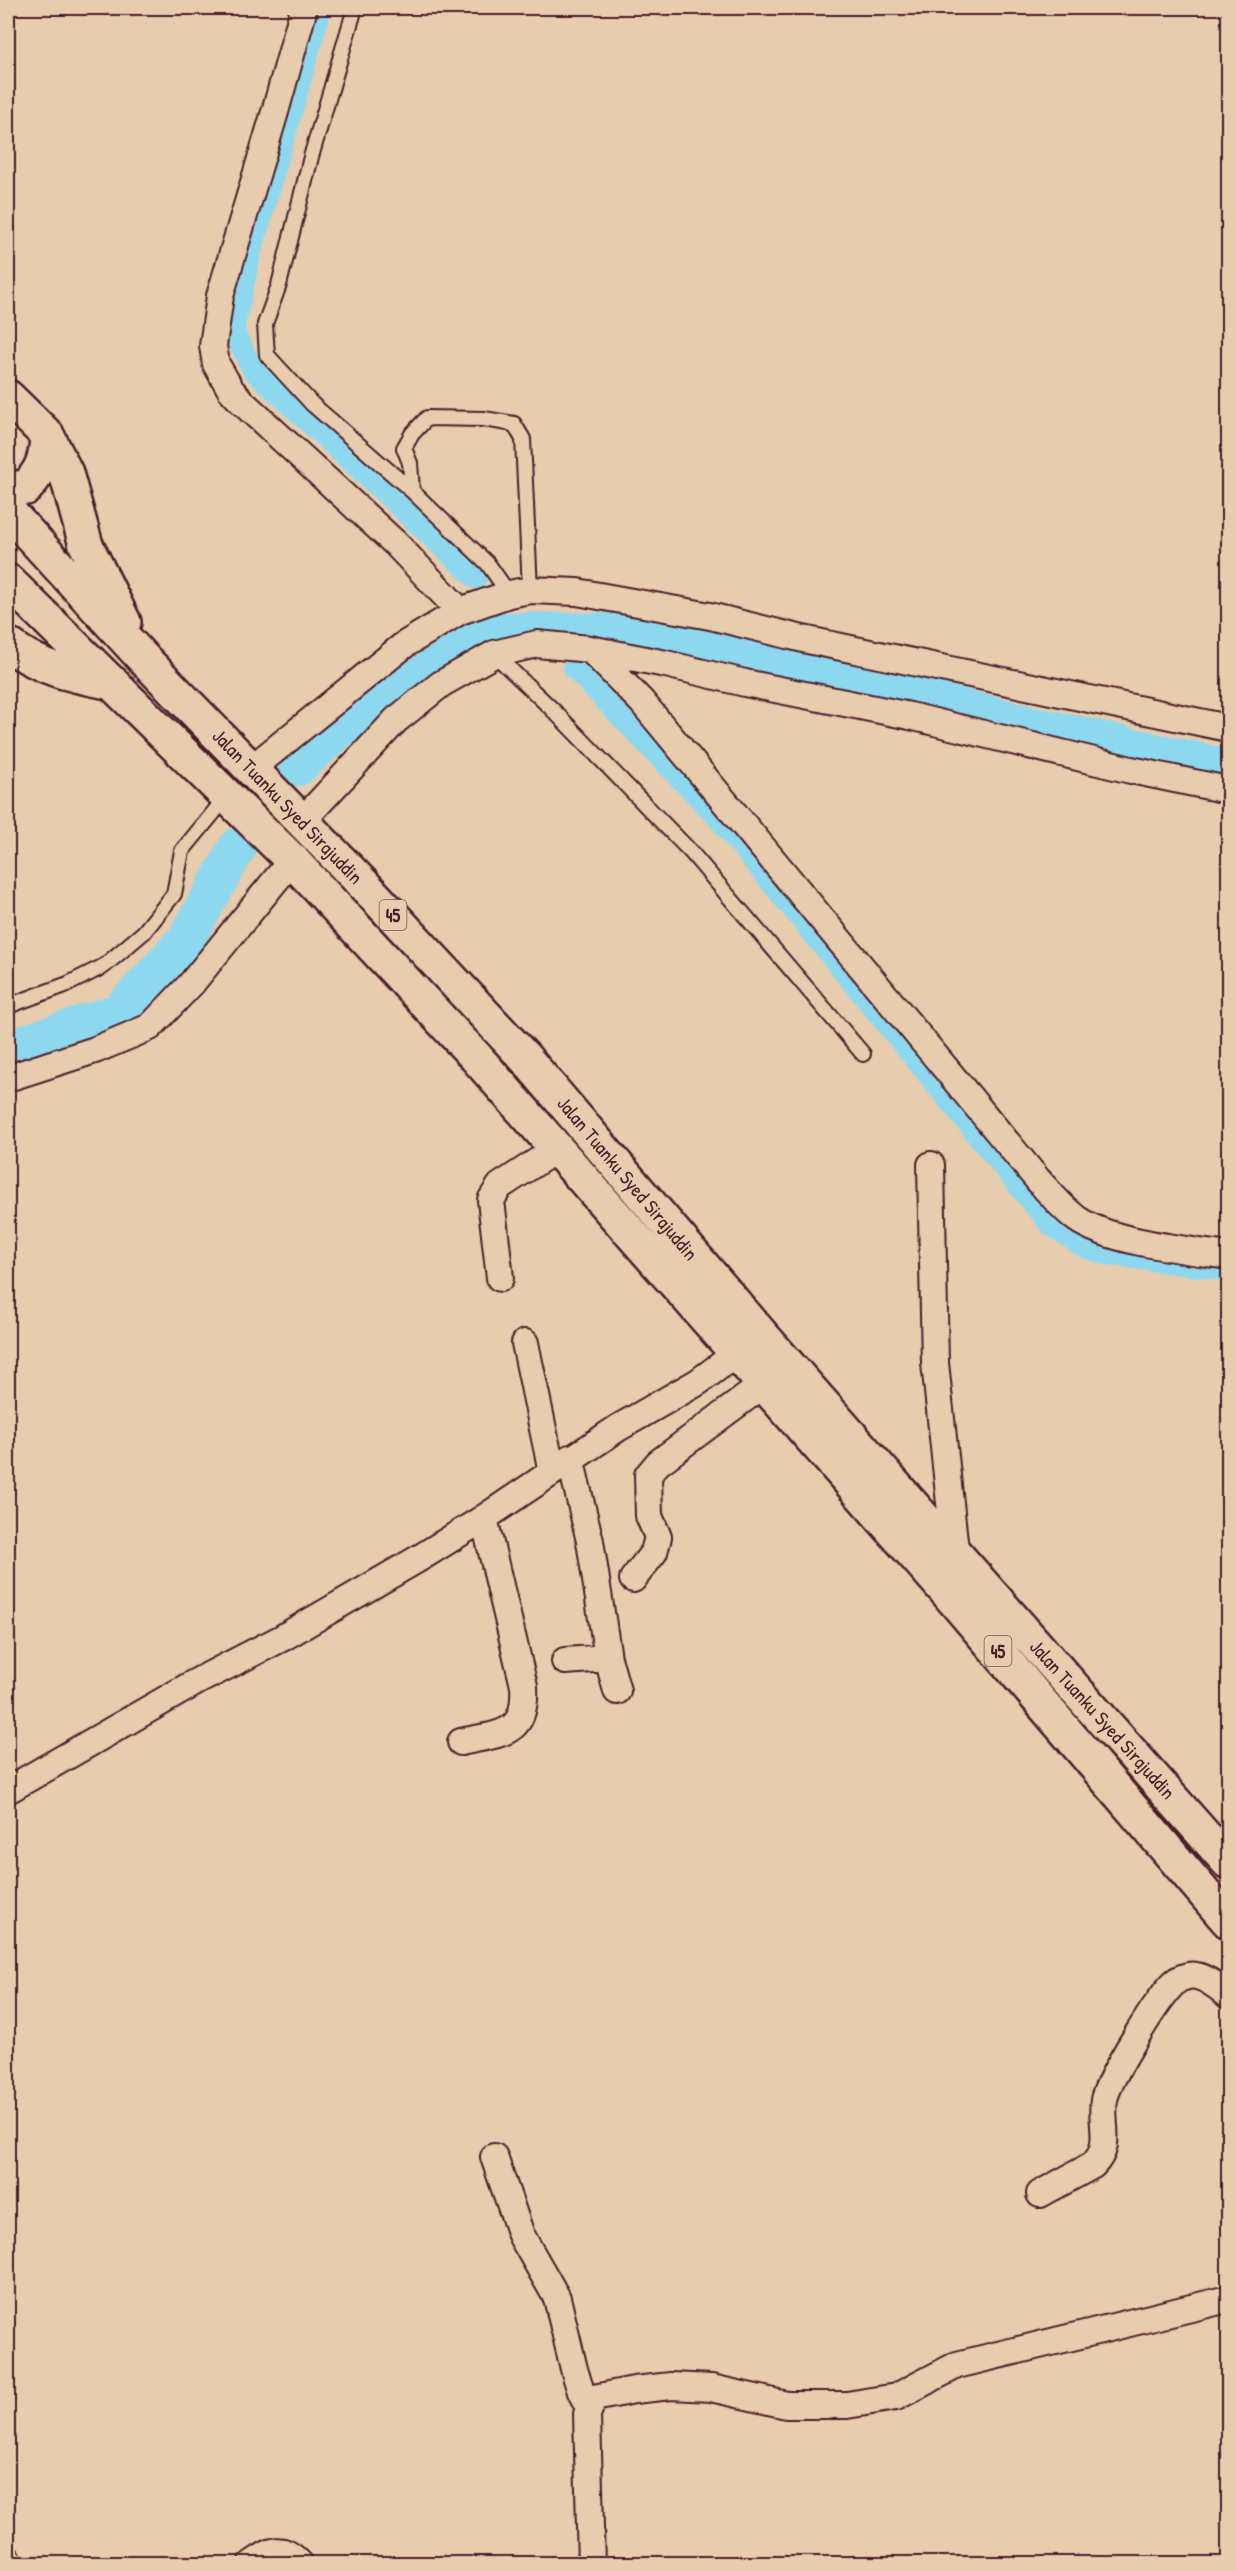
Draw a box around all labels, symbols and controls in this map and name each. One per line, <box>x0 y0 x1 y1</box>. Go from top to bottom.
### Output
street label: Jalan Tuanku Syed Sirajuddin <box>207 722 369 890</box>
road number: 45 <box>380 900 406 930</box>
street label: Jalan Tuanku Syed Sirajuddin <box>551 1090 705 1266</box>
street label: Jalan Tuanku Syed Sirajuddin <box>1024 1633 1182 1805</box>
road number: 45 <box>984 1636 1012 1666</box>

